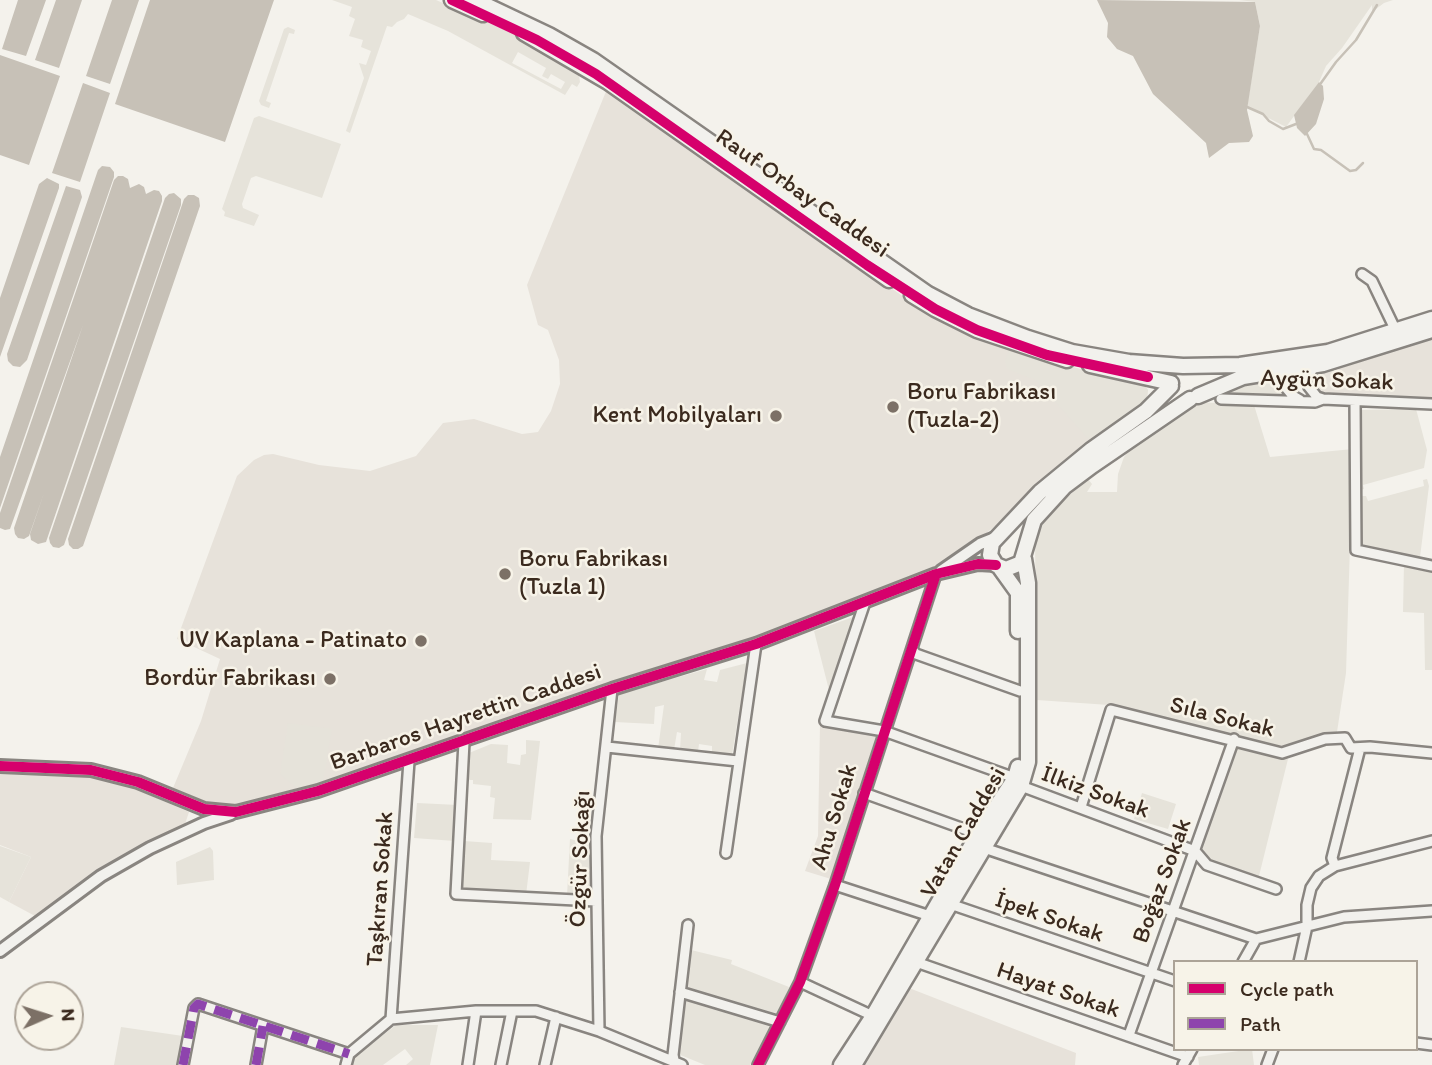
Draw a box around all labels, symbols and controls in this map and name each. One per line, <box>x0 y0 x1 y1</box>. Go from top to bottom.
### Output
street label: Rauf Orbay Caddesi <box>710 123 894 265</box>
street label: Aygün Sokak <box>1260 364 1394 398</box>
place label: Boru Fabrikası (Tuzla-2) <box>907 379 1056 435</box>
marker: Boru Fabrikası (Tuzla-2) <box>885 399 901 415</box>
place label: Kent Mobilyaları <box>593 402 762 430</box>
marker: Kent Mobilyaları <box>768 408 784 424</box>
place label: Boru Fabrikası (Tuzla 1) <box>519 546 668 602</box>
marker: Boru Fabrikası (Tuzla 1) <box>497 566 513 582</box>
place label: UV Kaplana - Patinato <box>179 627 407 655</box>
marker: UV Kaplana - Patinato <box>413 633 429 649</box>
street label: Barbaros Hayrettin Caddesi <box>327 658 605 778</box>
place label: Bordür Fabrikası <box>144 665 316 693</box>
marker: Bordür Fabrikası <box>322 671 338 687</box>
street label: Sıla Sokak <box>1167 691 1277 745</box>
street label: İlkiz Sokak <box>1037 760 1153 826</box>
street label: Ahu Sokak <box>805 761 865 873</box>
street label: Vatan Caddesi <box>915 762 1013 904</box>
street label: Özgür Sokağı <box>564 790 598 928</box>
street label: Taşkıran Sokak <box>361 811 401 967</box>
street label: Boğaz Sokak <box>1127 815 1199 947</box>
street label: İpek Sokak <box>991 886 1107 950</box>
street label: Hayat Sokak <box>993 956 1123 1026</box>
legend <box>1173 960 1418 1051</box>
text: Cycle path <box>1240 976 1334 1001</box>
north arrow <box>14 981 84 1051</box>
text: N <box>57 1008 80 1022</box>
text: Path <box>1240 1011 1281 1036</box>

